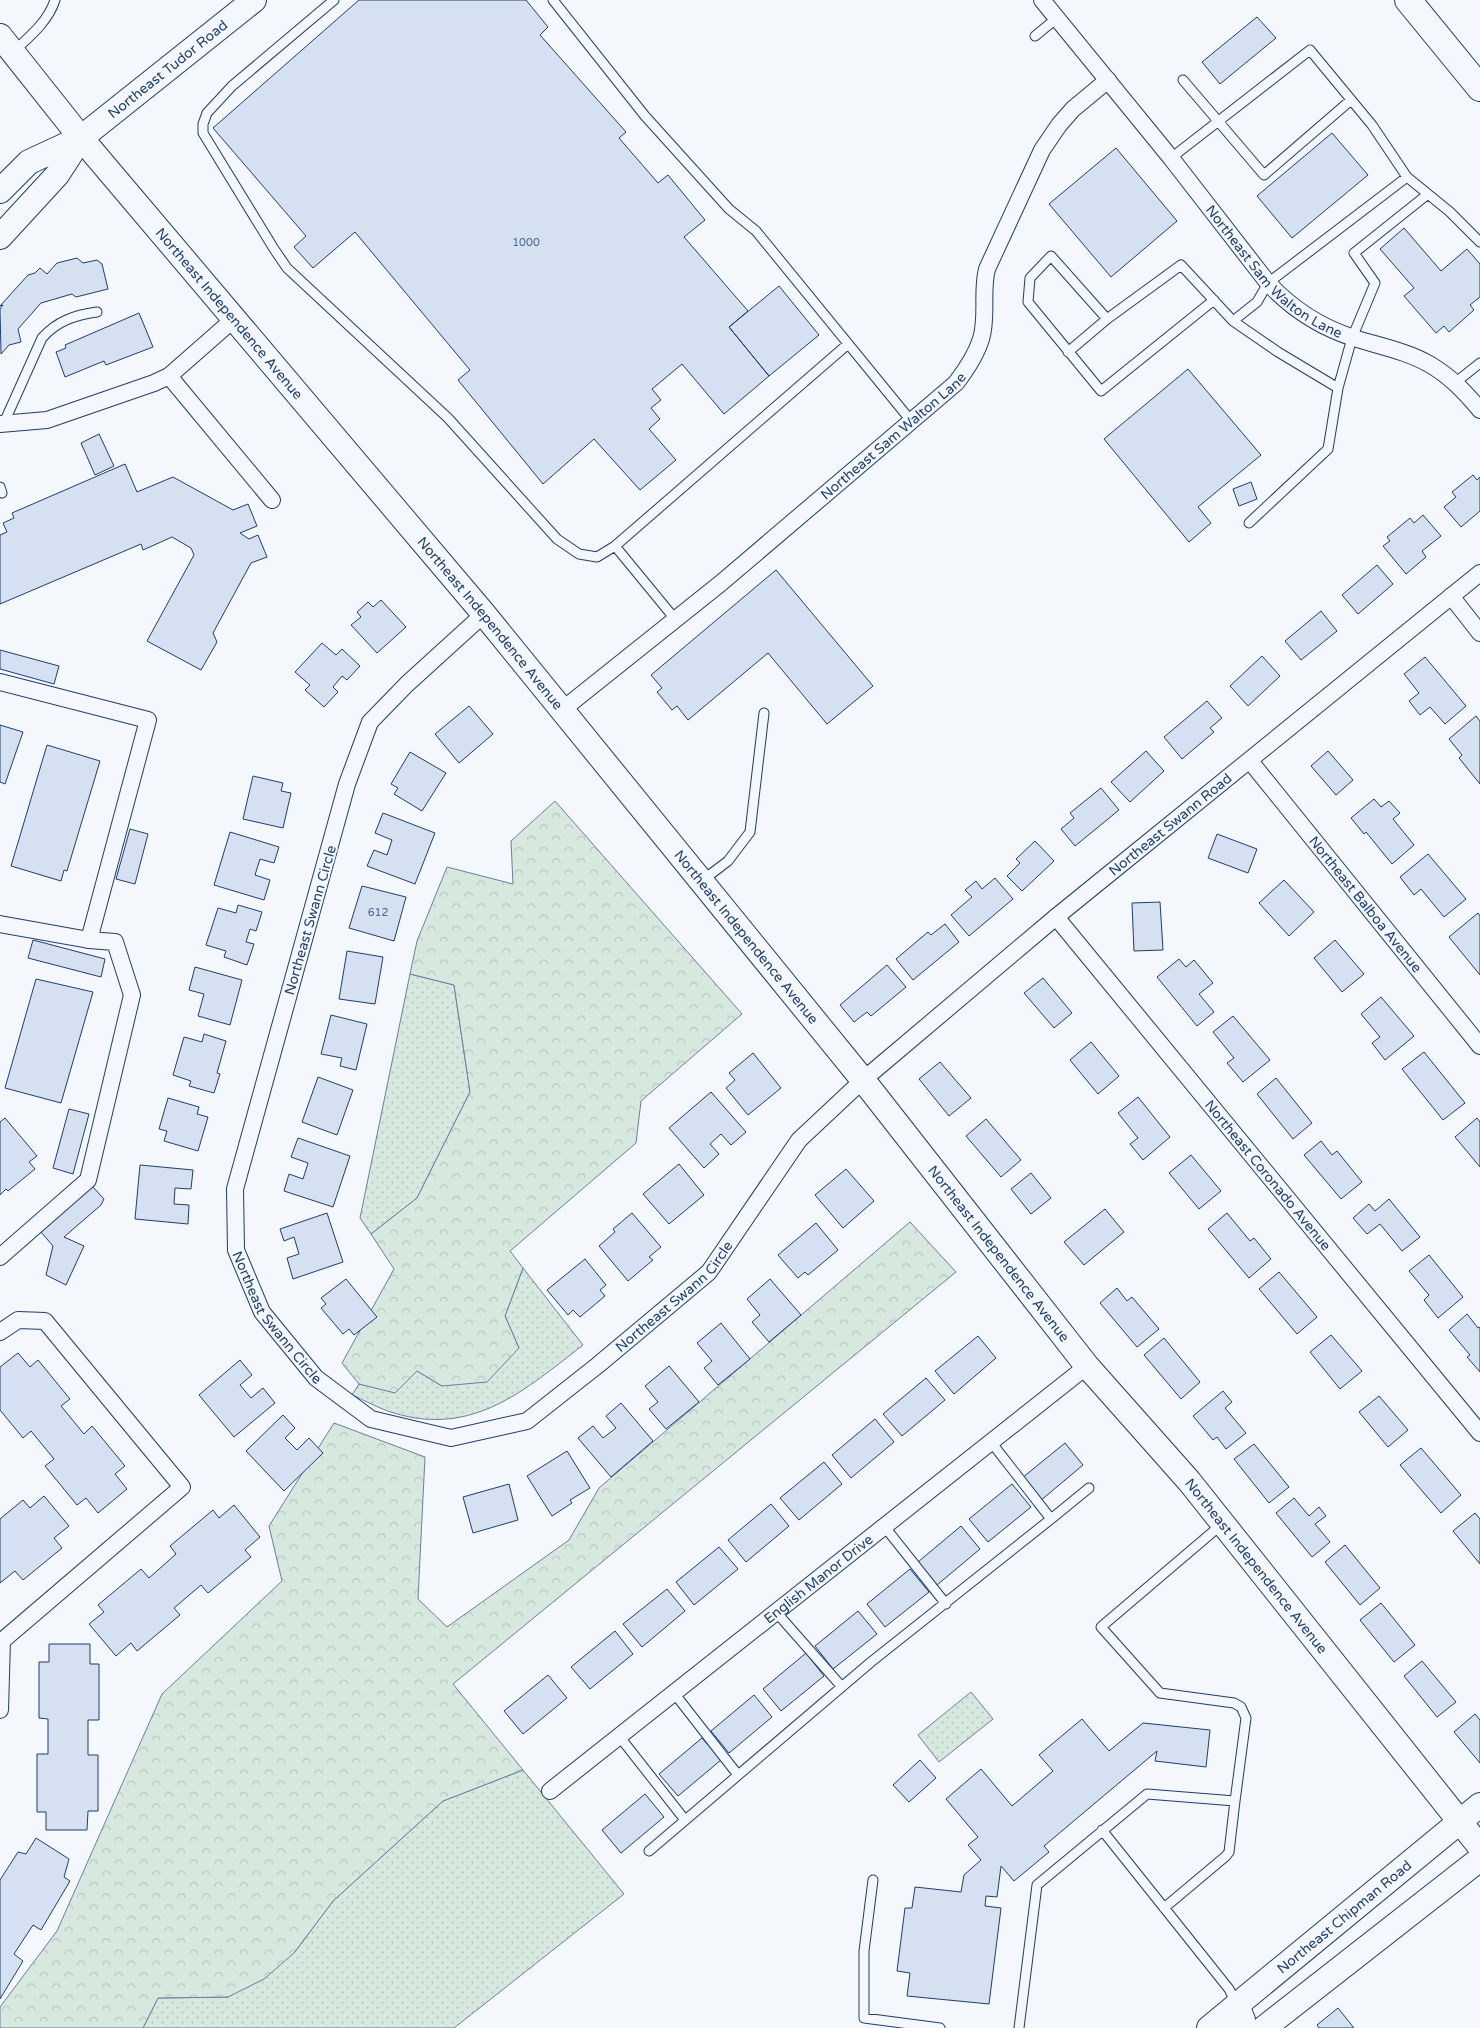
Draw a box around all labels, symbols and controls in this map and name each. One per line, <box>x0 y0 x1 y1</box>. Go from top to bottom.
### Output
street label: Northeast Tudor Road <box>105 17 231 122</box>
street label: Northeast Sam Walton Lane <box>1202 202 1345 342</box>
street label: Northeast Independence Avenue <box>152 225 306 403</box>
house number: 1000 <box>512 236 540 249</box>
street label: Northeast Sam Walton Lane <box>817 369 970 504</box>
street label: Northeast Independence Avenue <box>413 534 566 713</box>
street label: Northeast Swann Road <box>1106 770 1235 880</box>
street label: Northeast Balboa Avenue <box>1305 833 1425 976</box>
street label: Northeast Swann Circle <box>281 843 340 997</box>
street label: Northeast Independence Avenue <box>670 847 822 1028</box>
house number: 612 <box>368 906 388 919</box>
street label: Northeast Coronado Avenue <box>1201 1097 1334 1254</box>
street label: Northeast Independence Avenue <box>924 1162 1073 1345</box>
street label: Northeast Swann Circle <box>612 1238 737 1356</box>
street label: Northeast Swann Circle <box>228 1249 325 1388</box>
street label: Northeast Independence Avenue <box>1181 1475 1331 1657</box>
street label: English Manor Drive <box>761 1531 876 1627</box>
street label: Northeast Chipman Road <box>1274 1857 1415 1977</box>

